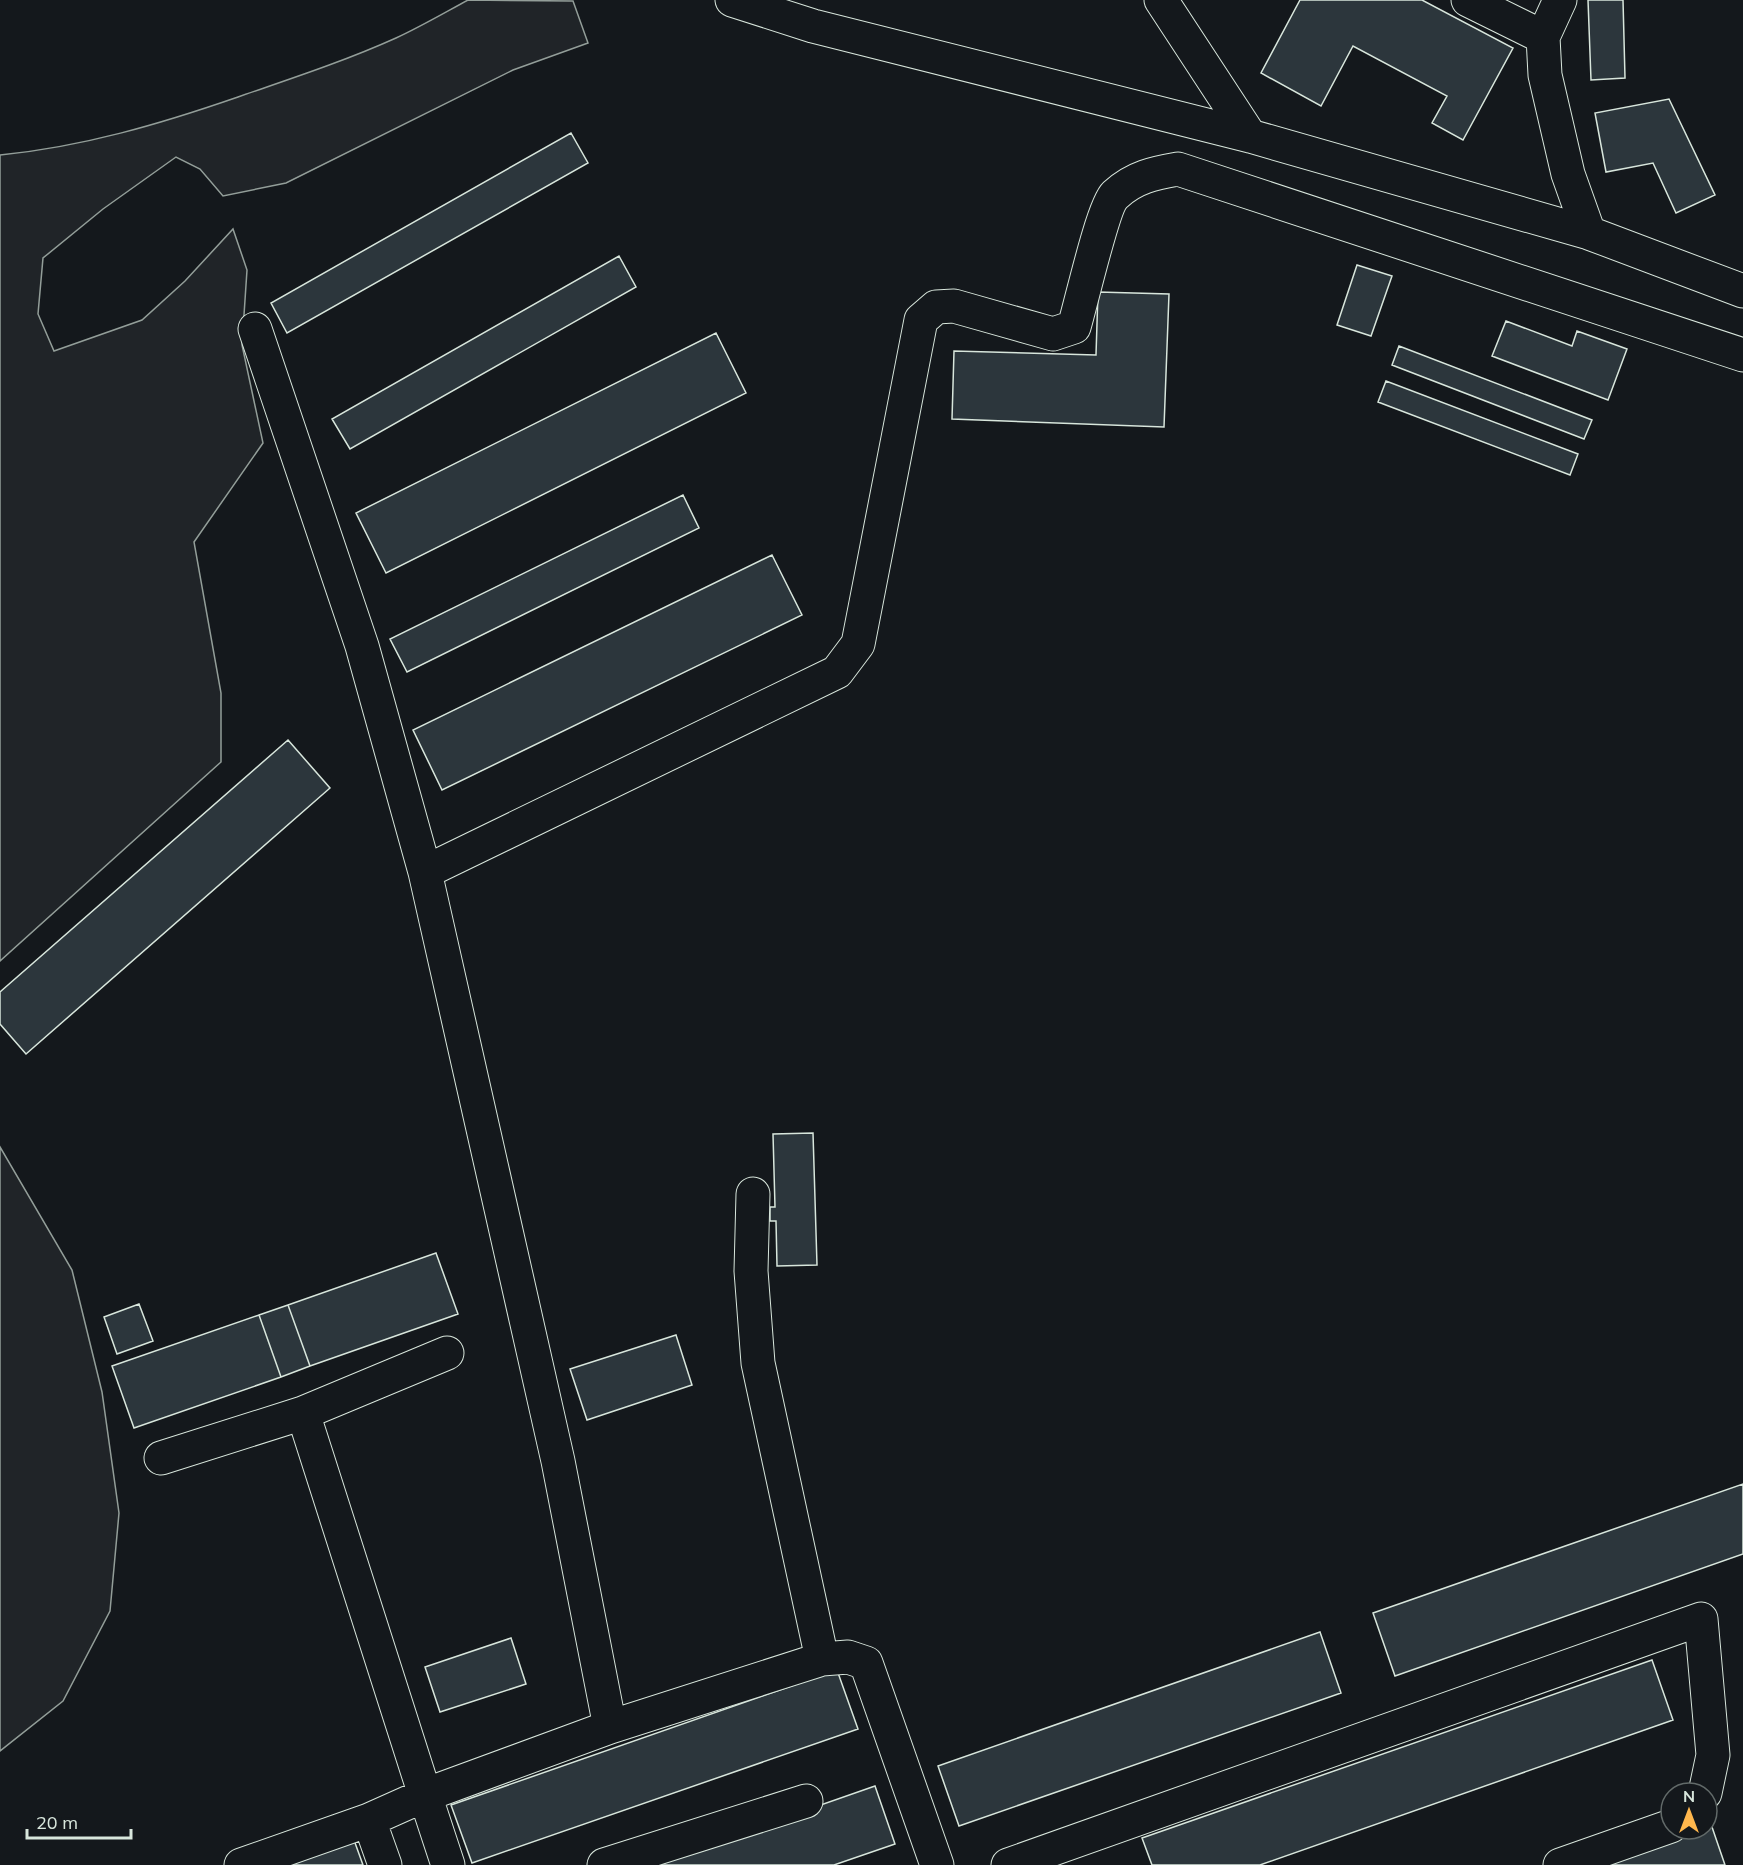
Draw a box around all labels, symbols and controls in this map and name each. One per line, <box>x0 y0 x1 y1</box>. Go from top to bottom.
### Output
north arrow <box>1659 1781 1719 1841</box>
text: N <box>1683 1786 1695 1806</box>
scale bar <box>27 1802 130 1840</box>
text: 20 m <box>36 1811 78 1834</box>

